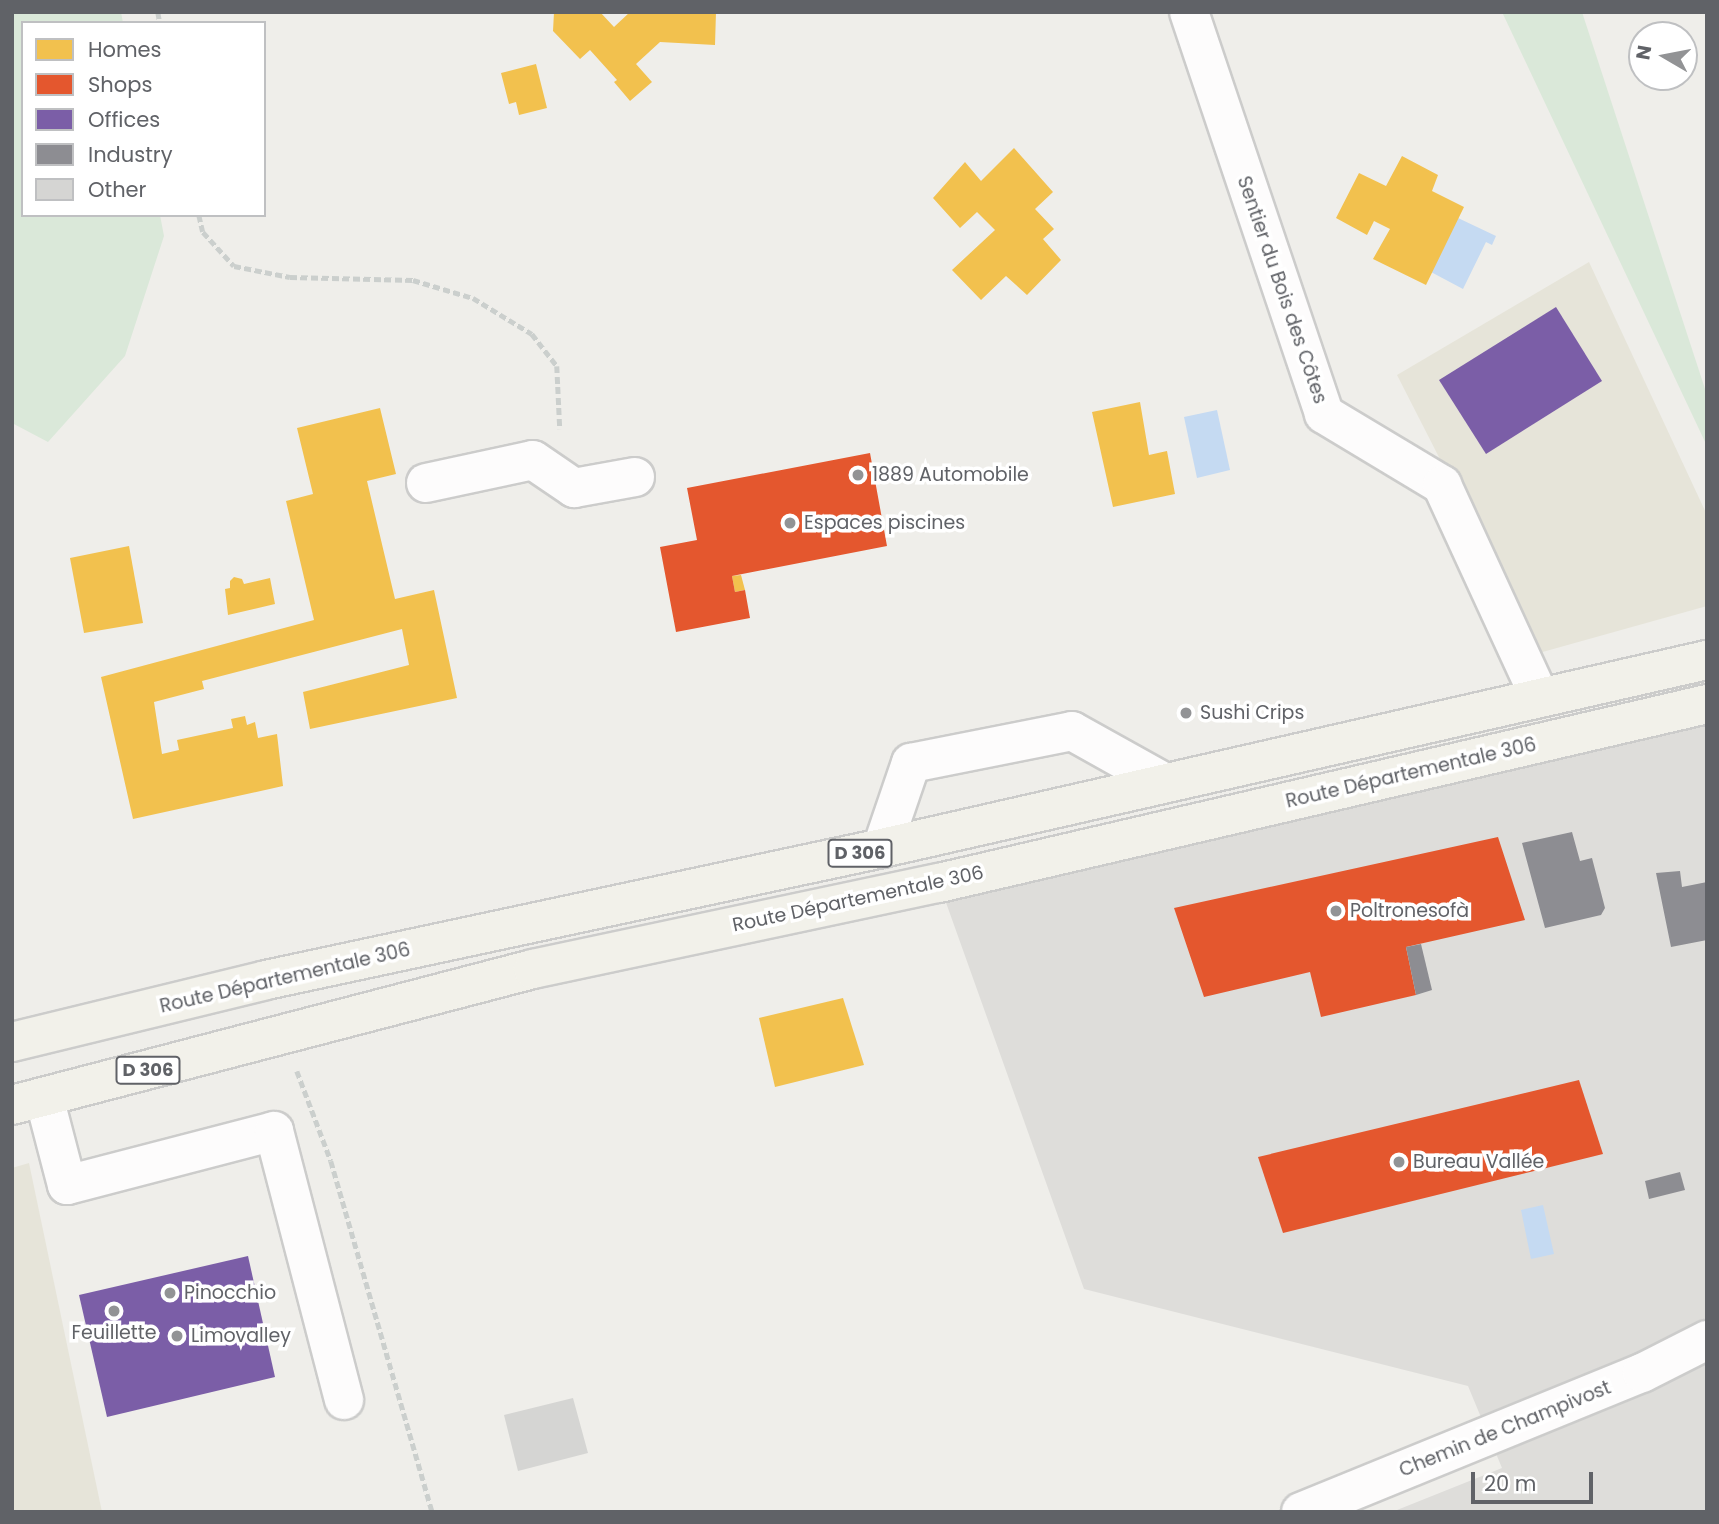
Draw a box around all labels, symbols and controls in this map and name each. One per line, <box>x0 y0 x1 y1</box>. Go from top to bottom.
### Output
legend <box>21 21 266 217</box>
north arrow <box>1628 21 1698 91</box>
text: Homes <box>88 35 162 64</box>
text: N <box>1629 43 1658 62</box>
text: Shops <box>88 70 152 99</box>
text: Offices <box>88 105 160 134</box>
text: Industry <box>88 140 173 169</box>
street label: Sentier du Bois des Côtes <box>1232 173 1332 407</box>
text: Other <box>88 175 146 204</box>
place label: 1889 Automobile <box>872 464 1029 486</box>
marker: 1889 Automobile <box>850 467 866 483</box>
place label: Espaces piscines <box>804 512 965 534</box>
marker: Espaces piscines <box>782 515 798 531</box>
place label: Sushi Crips <box>1200 702 1304 724</box>
marker: Sushi Crips <box>1178 705 1194 721</box>
street label: Route Départementale 306 <box>1284 733 1538 813</box>
road number: D 306 <box>827 838 893 868</box>
street label: Route Départementale 306 <box>730 861 986 937</box>
place label: Poltronesofà <box>1350 900 1469 922</box>
marker: Poltronesofà <box>1328 903 1344 919</box>
street label: Route Départementale 306 <box>158 938 412 1018</box>
road number: D 306 <box>115 1056 181 1084</box>
place label: Bureau Vallée <box>1413 1151 1544 1173</box>
marker: Bureau Vallée <box>1391 1154 1407 1170</box>
place label: Pinocchio <box>184 1282 276 1304</box>
marker: Pinocchio <box>162 1285 178 1301</box>
marker: Feuillette <box>106 1303 122 1319</box>
place label: Feuillette <box>72 1322 156 1344</box>
place label: Limovalley <box>191 1325 291 1347</box>
marker: Limovalley <box>169 1328 185 1344</box>
street label: Chemin de Champivost <box>1396 1376 1614 1482</box>
scale bar <box>1474 1458 1596 1502</box>
text: 20 m <box>1484 1469 1537 1498</box>

